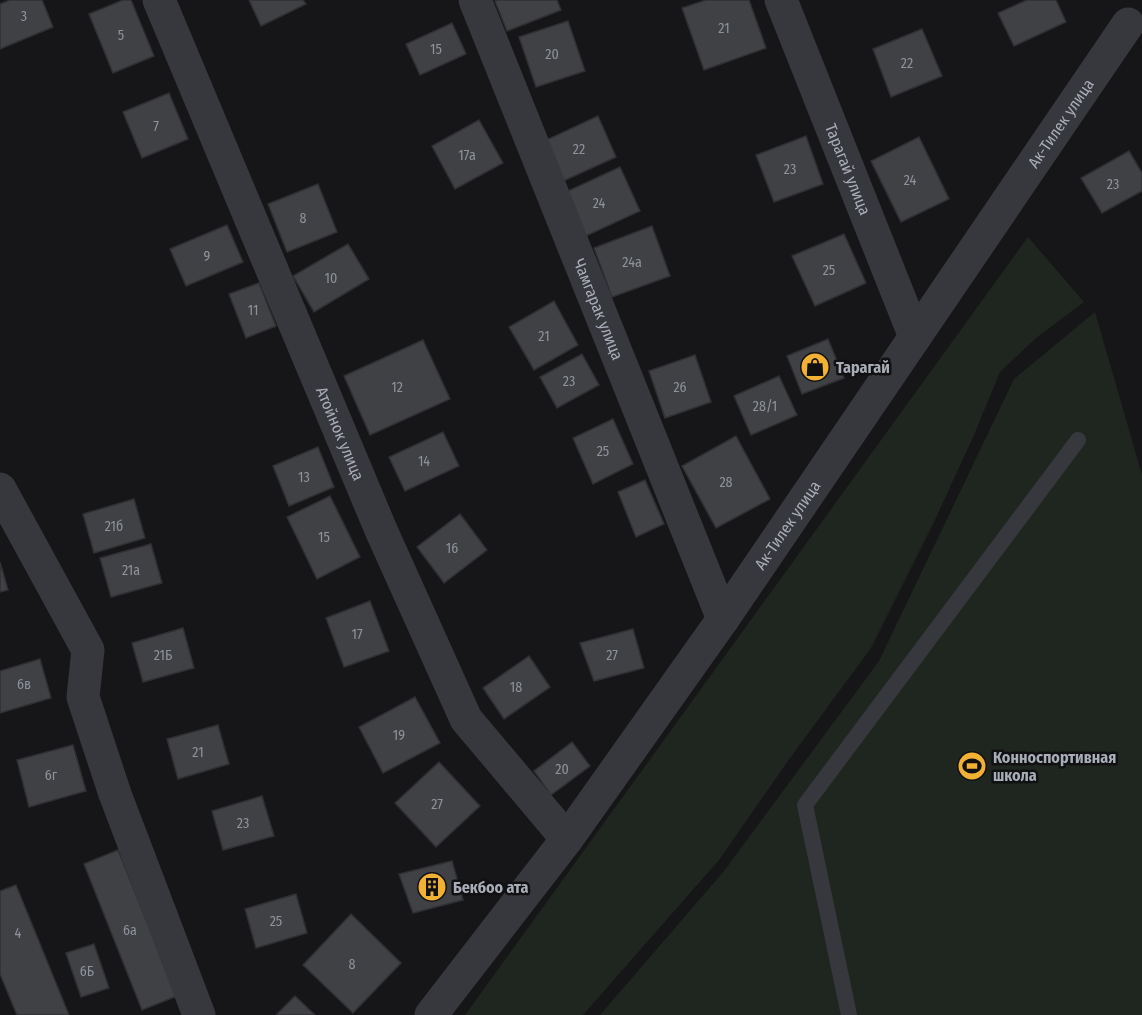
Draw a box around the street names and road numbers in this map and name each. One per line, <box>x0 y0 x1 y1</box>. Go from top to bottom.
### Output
street label: Ак-Тилек улица <box>1024 75 1098 172</box>
street label: Тарагай улица <box>821 121 875 218</box>
street label: Чамгарак улица <box>570 256 627 363</box>
street label: Атойнок улица <box>312 384 368 484</box>
street label: Ак-Тилек улица <box>751 477 825 573</box>

